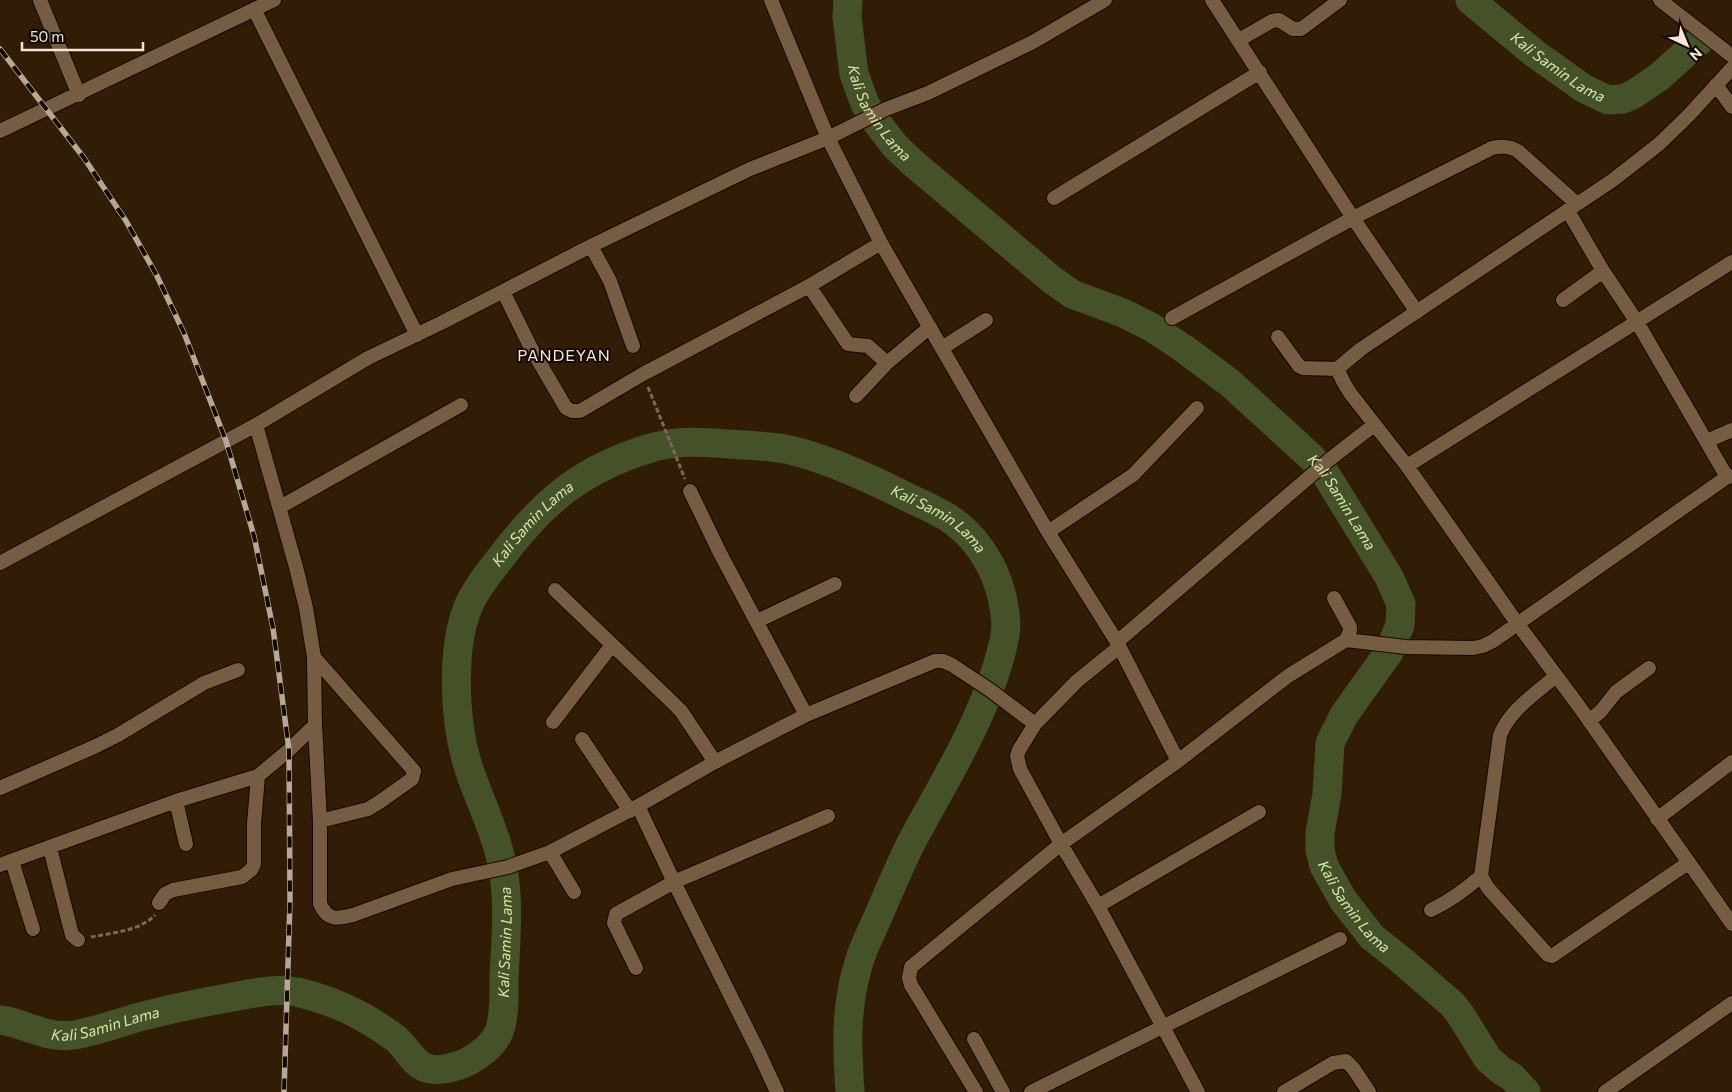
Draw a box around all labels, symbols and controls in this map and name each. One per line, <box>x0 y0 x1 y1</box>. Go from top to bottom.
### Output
scale bar <box>22 20 144 52</box>
north arrow <box>1662 20 1712 70</box>
text: 50 m <box>30 27 64 45</box>
water label: Kali Samin Lama <box>1508 28 1608 105</box>
text: N <box>1687 45 1706 64</box>
water label: Kali Samin Lama <box>845 64 915 165</box>
district label: PANDEYAN <box>517 345 611 364</box>
water label: Kali Samin Lama <box>1304 450 1380 553</box>
water label: Kali Samin Lama <box>488 477 577 570</box>
water label: Kali Samin Lama <box>888 481 990 556</box>
water label: Kali Samin Lama <box>1315 857 1394 956</box>
water label: Kali Samin Lama <box>494 886 515 998</box>
water label: Kali Samin Lama <box>50 1002 161 1044</box>

